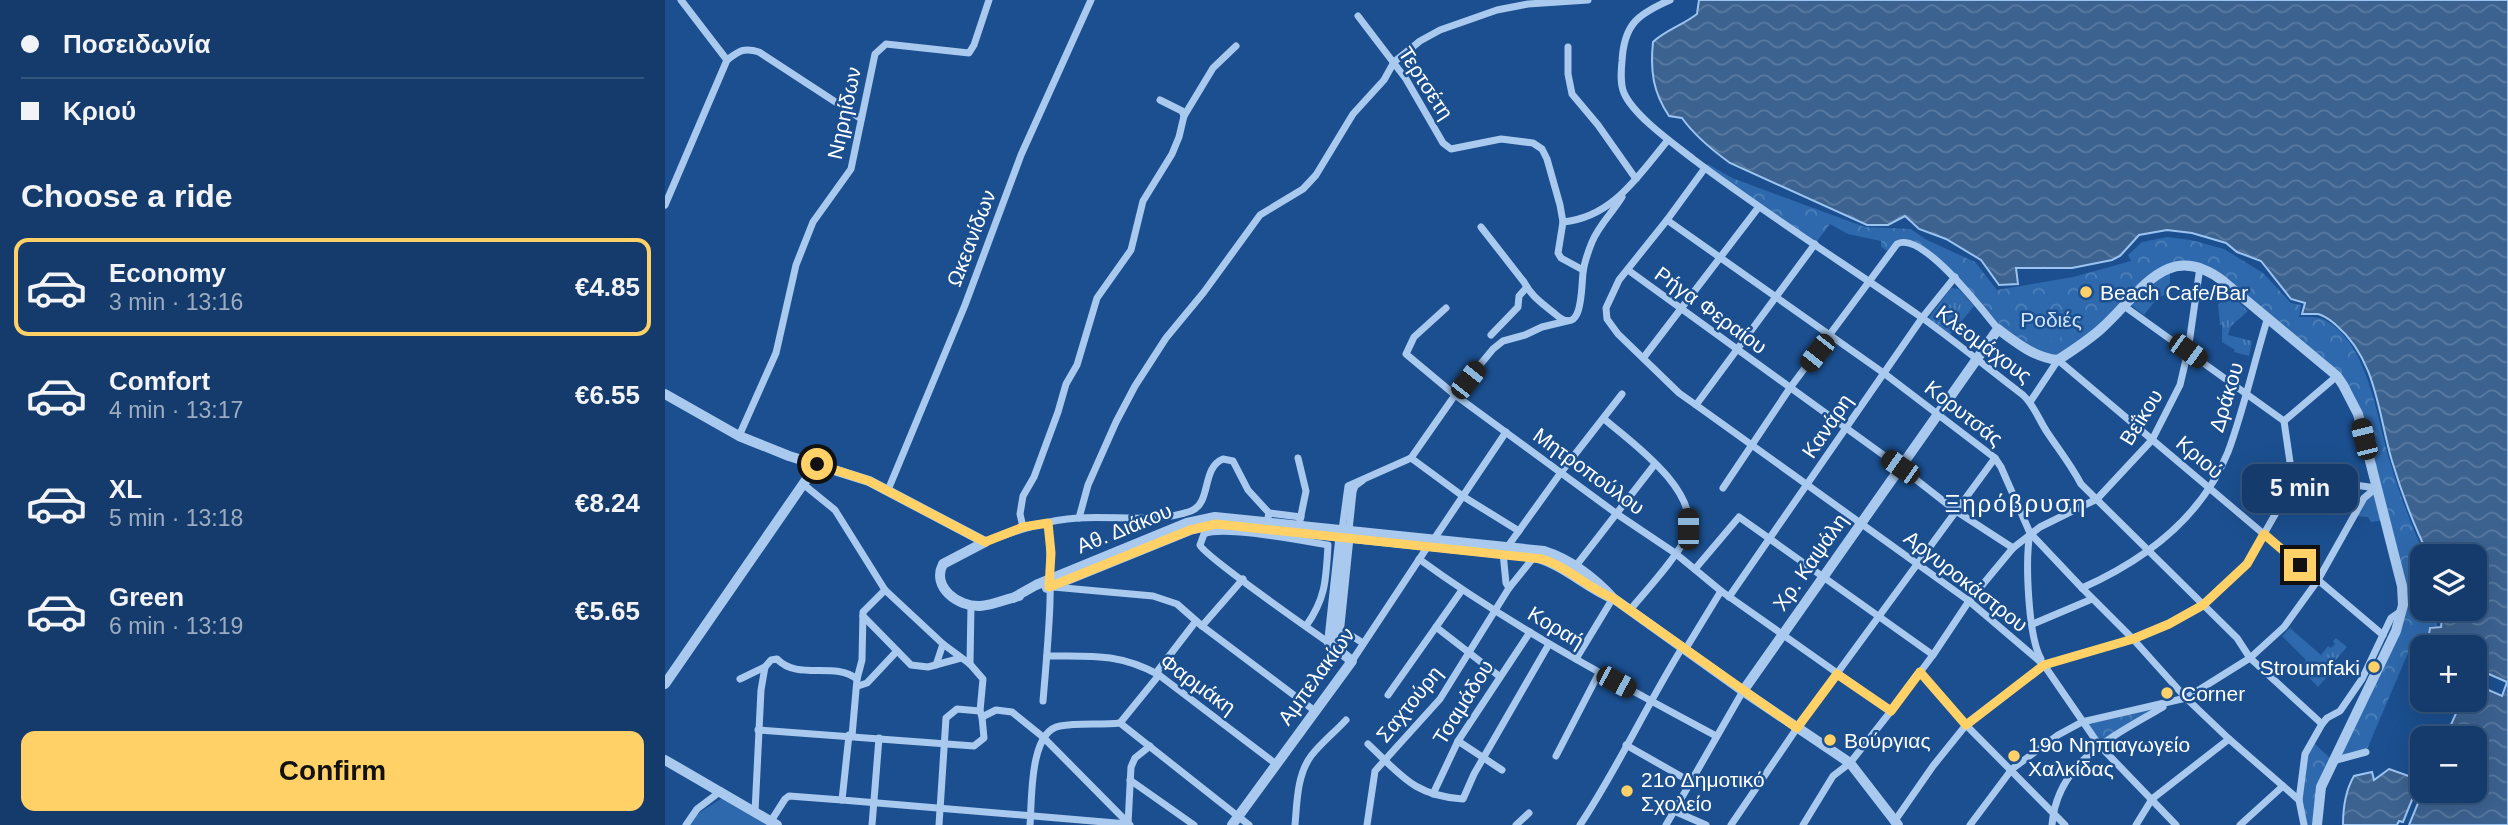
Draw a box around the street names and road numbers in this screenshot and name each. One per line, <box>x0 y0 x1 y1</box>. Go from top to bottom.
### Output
street label: Τερτσέτη <box>1394 42 1458 124</box>
street label: Νηρηίδων <box>823 65 865 161</box>
street label: Ωκεανίδων <box>942 187 1000 289</box>
street label: Ρήγα Φεραίου <box>1651 262 1771 358</box>
street label: Κλεομάχους <box>1932 301 2036 387</box>
street label: Δράκου <box>2205 359 2247 435</box>
street label: Κορυτσάς <box>1921 376 2007 450</box>
street label: Βεΐκου <box>2115 385 2167 449</box>
street label: Κανάρη <box>1797 390 1857 462</box>
street label: Μητροπούλου <box>1529 423 1649 519</box>
street label: Κριού <box>2172 431 2228 483</box>
street label: Αθ. Διάκου <box>1073 499 1175 557</box>
street label: Χρ. Καψάλη <box>1768 509 1852 615</box>
street label: Αργυροκάστρου <box>1900 526 2032 636</box>
street label: Κοραή <box>1524 601 1588 653</box>
street label: Αμπελακίων <box>1273 623 1359 729</box>
street label: Φαρμάκη <box>1156 649 1240 719</box>
street label: Τσαμάδου <box>1428 656 1498 748</box>
street label: Σαχτούρη <box>1371 661 1447 747</box>

